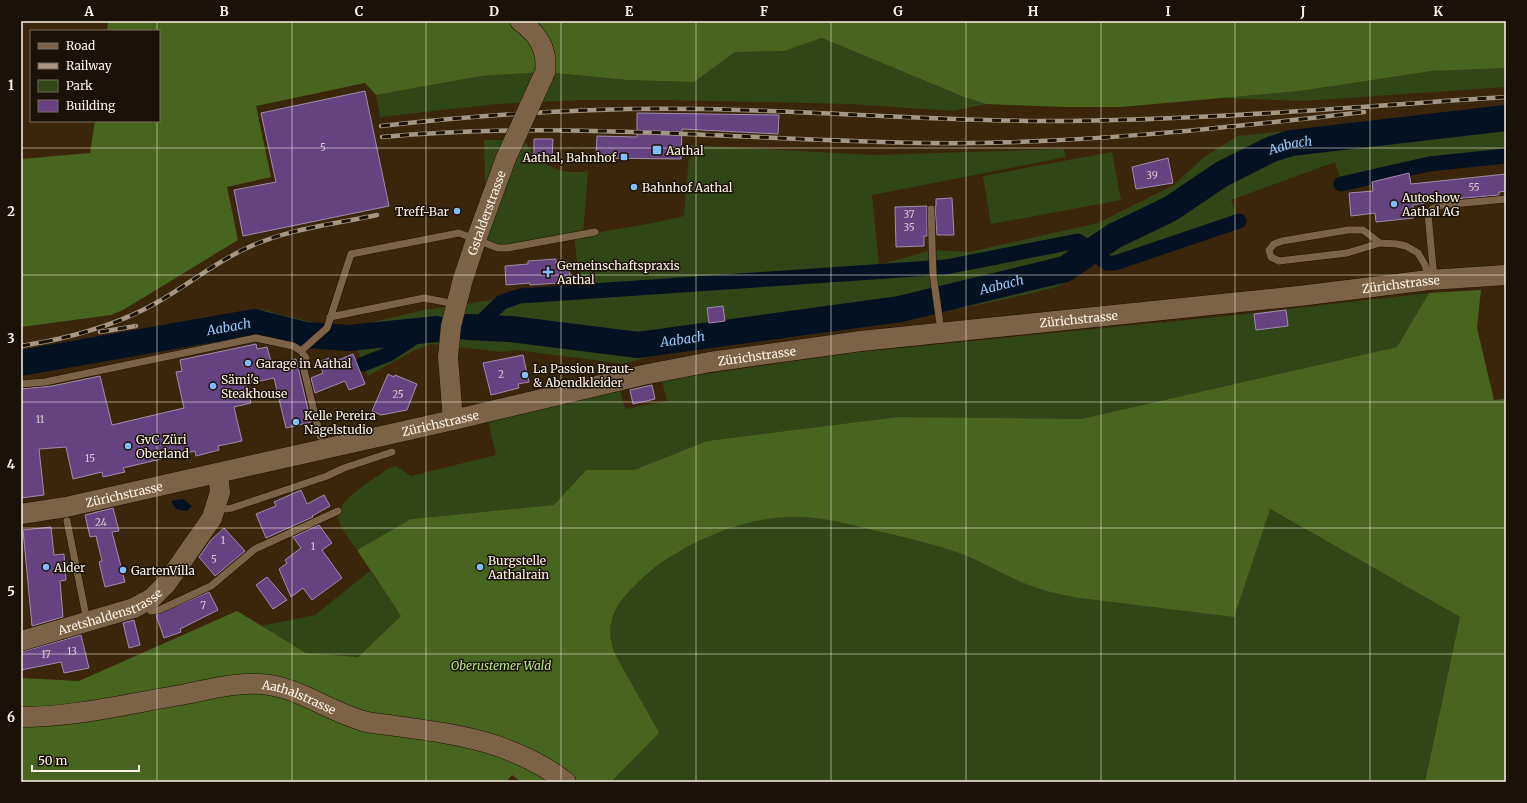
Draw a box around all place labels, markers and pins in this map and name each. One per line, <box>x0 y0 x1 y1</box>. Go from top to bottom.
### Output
place label: Aathal <box>665 143 704 158</box>
marker: Aathal <box>651 144 663 156</box>
place label: Aathal, Bahnhof <box>521 150 616 165</box>
marker: Aathal, Bahnhof <box>619 152 629 162</box>
place label: Bahnhof Aathal <box>642 180 733 195</box>
marker: Bahnhof Aathal <box>629 182 639 192</box>
place label: Autoshow Aathal AG <box>1401 190 1461 219</box>
marker: Autoshow Aathal AG <box>1389 199 1399 209</box>
place label: Treff-Bar <box>395 204 450 219</box>
marker: Treff-Bar <box>452 206 462 216</box>
place label: Gemeinschaftspraxis Aathal <box>556 258 680 287</box>
marker: Gemeinschaftspraxis Aathal <box>542 266 554 278</box>
place label: Garage in Aathal <box>256 356 352 371</box>
marker: Garage in Aathal <box>243 358 253 368</box>
place label: La Passion Braut- & Abendkleider <box>533 361 634 390</box>
marker: La Passion Braut- & Abendkleider <box>520 370 530 380</box>
place label: Sämi's Steakhouse <box>221 372 287 401</box>
marker: Sämi's Steakhouse <box>208 381 218 391</box>
place label: Kelle Pereira Nagelstudio <box>304 408 376 437</box>
marker: Kelle Pereira Nagelstudio <box>291 417 301 427</box>
place label: GvC Züri Oberland <box>136 432 189 461</box>
marker: GvC Züri Oberland <box>123 441 133 451</box>
place label: Burgstelle Aathalrain <box>487 553 549 582</box>
place label: Alder <box>53 560 86 575</box>
marker: Alder <box>41 562 51 572</box>
marker: Burgstelle Aathalrain <box>475 562 485 572</box>
place label: GartenVilla <box>131 563 196 578</box>
marker: GartenVilla <box>118 565 128 575</box>

